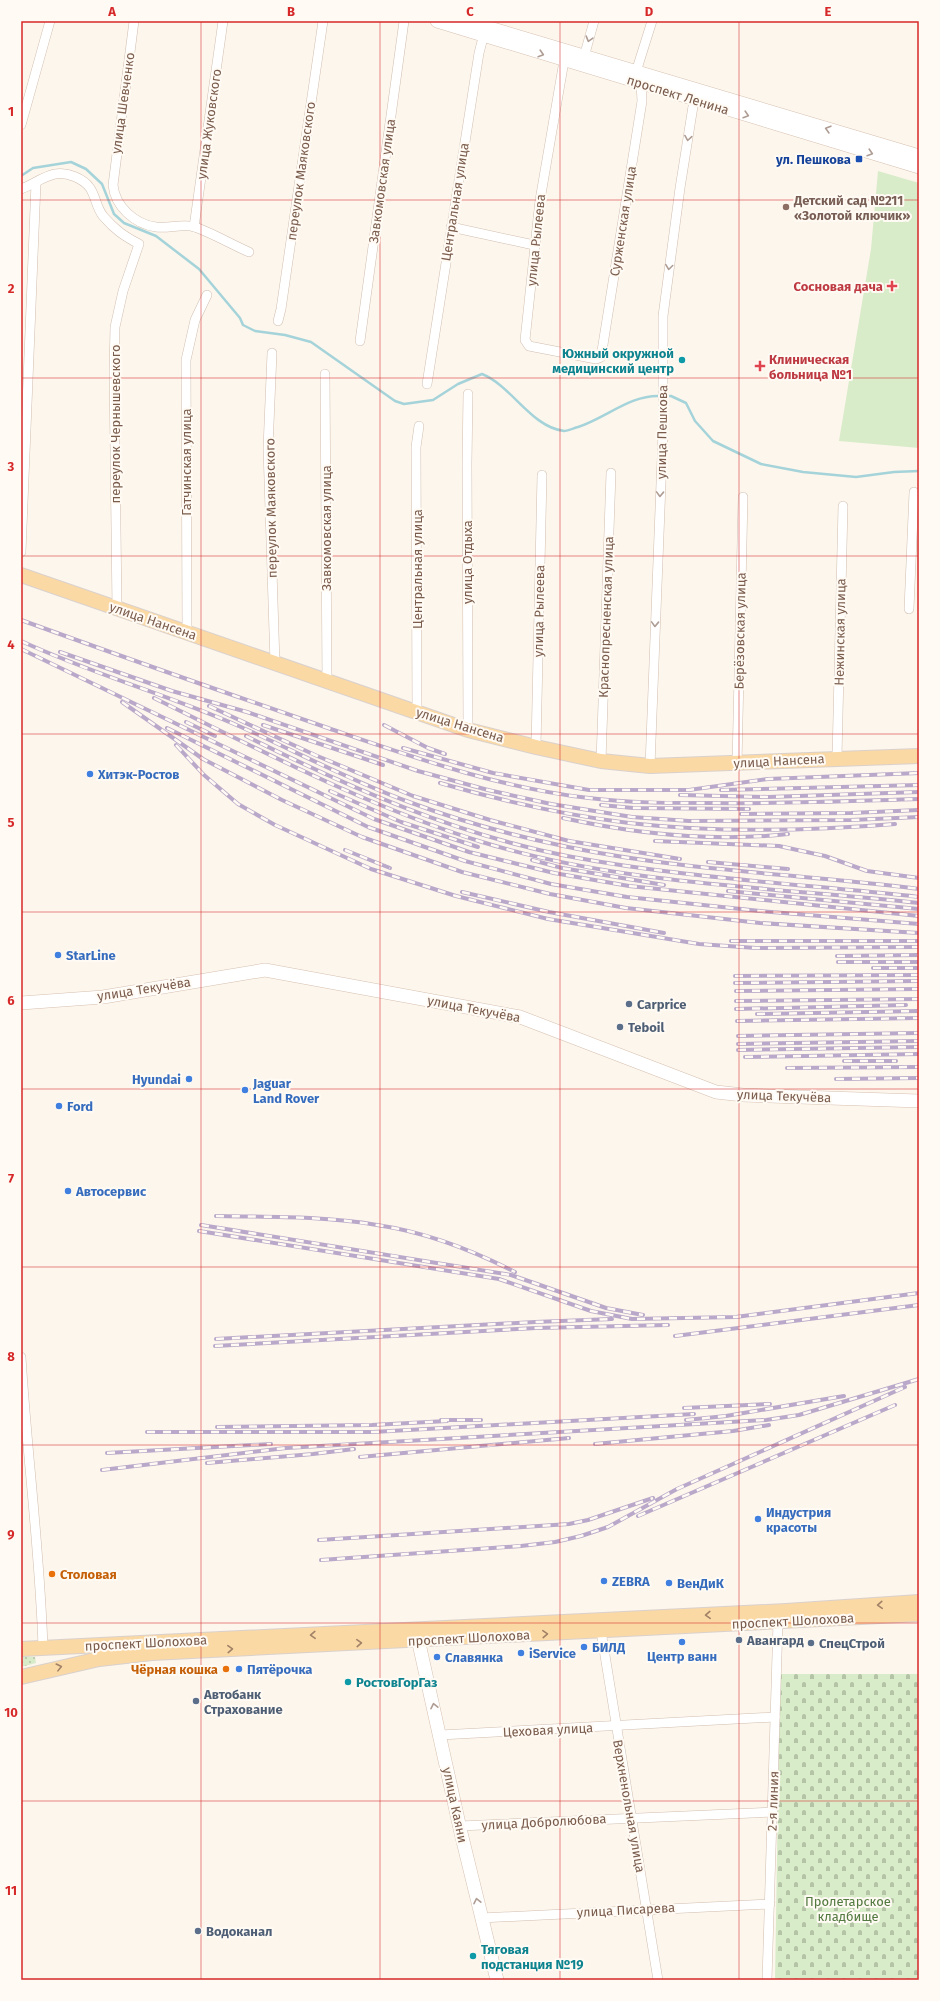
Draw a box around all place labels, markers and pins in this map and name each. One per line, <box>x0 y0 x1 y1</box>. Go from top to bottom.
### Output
place label: ул. Пешкова <box>775 152 851 167</box>
marker: ул. Пешкова <box>854 154 864 164</box>
place label: Детский сад №211 «Золотой ключик» <box>793 193 910 223</box>
marker: Детский сад №211 «Золотой ключик» <box>781 202 791 212</box>
place label: Сосновая дача <box>794 279 883 294</box>
marker: Сосновая дача <box>886 280 898 292</box>
place label: Южный окружной медицинский центр <box>552 346 674 376</box>
place label: Клиническая больница №1 <box>769 352 852 382</box>
marker: Южный окружной медицинский центр <box>677 355 687 365</box>
marker: Клиническая больница №1 <box>754 360 766 372</box>
place label: Хитэк-Ростов <box>97 767 180 782</box>
marker: Хитэк-Ростов <box>85 769 95 779</box>
place label: StarLine <box>66 948 116 963</box>
marker: StarLine <box>53 950 63 960</box>
place label: Carprice <box>637 997 686 1012</box>
marker: Carprice <box>624 999 634 1009</box>
place label: Teboil <box>628 1020 665 1035</box>
marker: Teboil <box>615 1022 625 1032</box>
place label: Hyundai <box>132 1072 181 1087</box>
marker: Hyundai <box>184 1074 194 1084</box>
place label: Jaguar Land Rover <box>252 1076 320 1106</box>
marker: Jaguar Land Rover <box>240 1085 250 1095</box>
place label: Ford <box>67 1099 93 1114</box>
marker: Ford <box>54 1101 64 1111</box>
place label: Автосервис <box>75 1184 147 1199</box>
marker: Автосервис <box>63 1186 73 1196</box>
place label: Индустрия красоты <box>766 1505 831 1535</box>
marker: Индустрия красоты <box>753 1514 763 1524</box>
place label: Столовая <box>60 1567 117 1582</box>
marker: Столовая <box>47 1569 57 1579</box>
place label: ZEBRA <box>612 1574 650 1589</box>
marker: ZEBRA <box>599 1576 609 1586</box>
place label: ВенДиК <box>677 1576 725 1591</box>
marker: ВенДиК <box>664 1578 674 1588</box>
place label: Авангард <box>746 1633 804 1648</box>
marker: Авангард <box>734 1635 744 1645</box>
place label: СпецСтрой <box>819 1636 885 1651</box>
marker: Центр ванн <box>677 1637 687 1647</box>
marker: СпецСтрой <box>806 1638 816 1648</box>
place label: БИЛД <box>592 1640 626 1655</box>
marker: БИЛД <box>579 1642 589 1652</box>
place label: iService <box>529 1646 576 1661</box>
marker: iService <box>516 1648 526 1658</box>
place label: Центр ванн <box>647 1649 717 1664</box>
place label: Славянка <box>445 1650 503 1665</box>
marker: Славянка <box>432 1652 442 1662</box>
place label: Чёрная кошка <box>131 1662 218 1677</box>
place label: Пятёрочка <box>247 1662 312 1677</box>
marker: Чёрная кошка <box>221 1664 231 1674</box>
marker: Пятёрочка <box>234 1664 244 1674</box>
place label: РостовГорГаз <box>356 1675 438 1690</box>
marker: РостовГорГаз <box>343 1677 353 1687</box>
place label: Автобанк Страхование <box>203 1687 283 1717</box>
marker: Автобанк Страхование <box>191 1696 201 1706</box>
place label: Водоканал <box>206 1924 272 1939</box>
marker: Водоканал <box>193 1926 203 1936</box>
place label: Тяговая подстанция №19 <box>481 1942 584 1972</box>
marker: Тяговая подстанция №19 <box>468 1951 478 1961</box>

